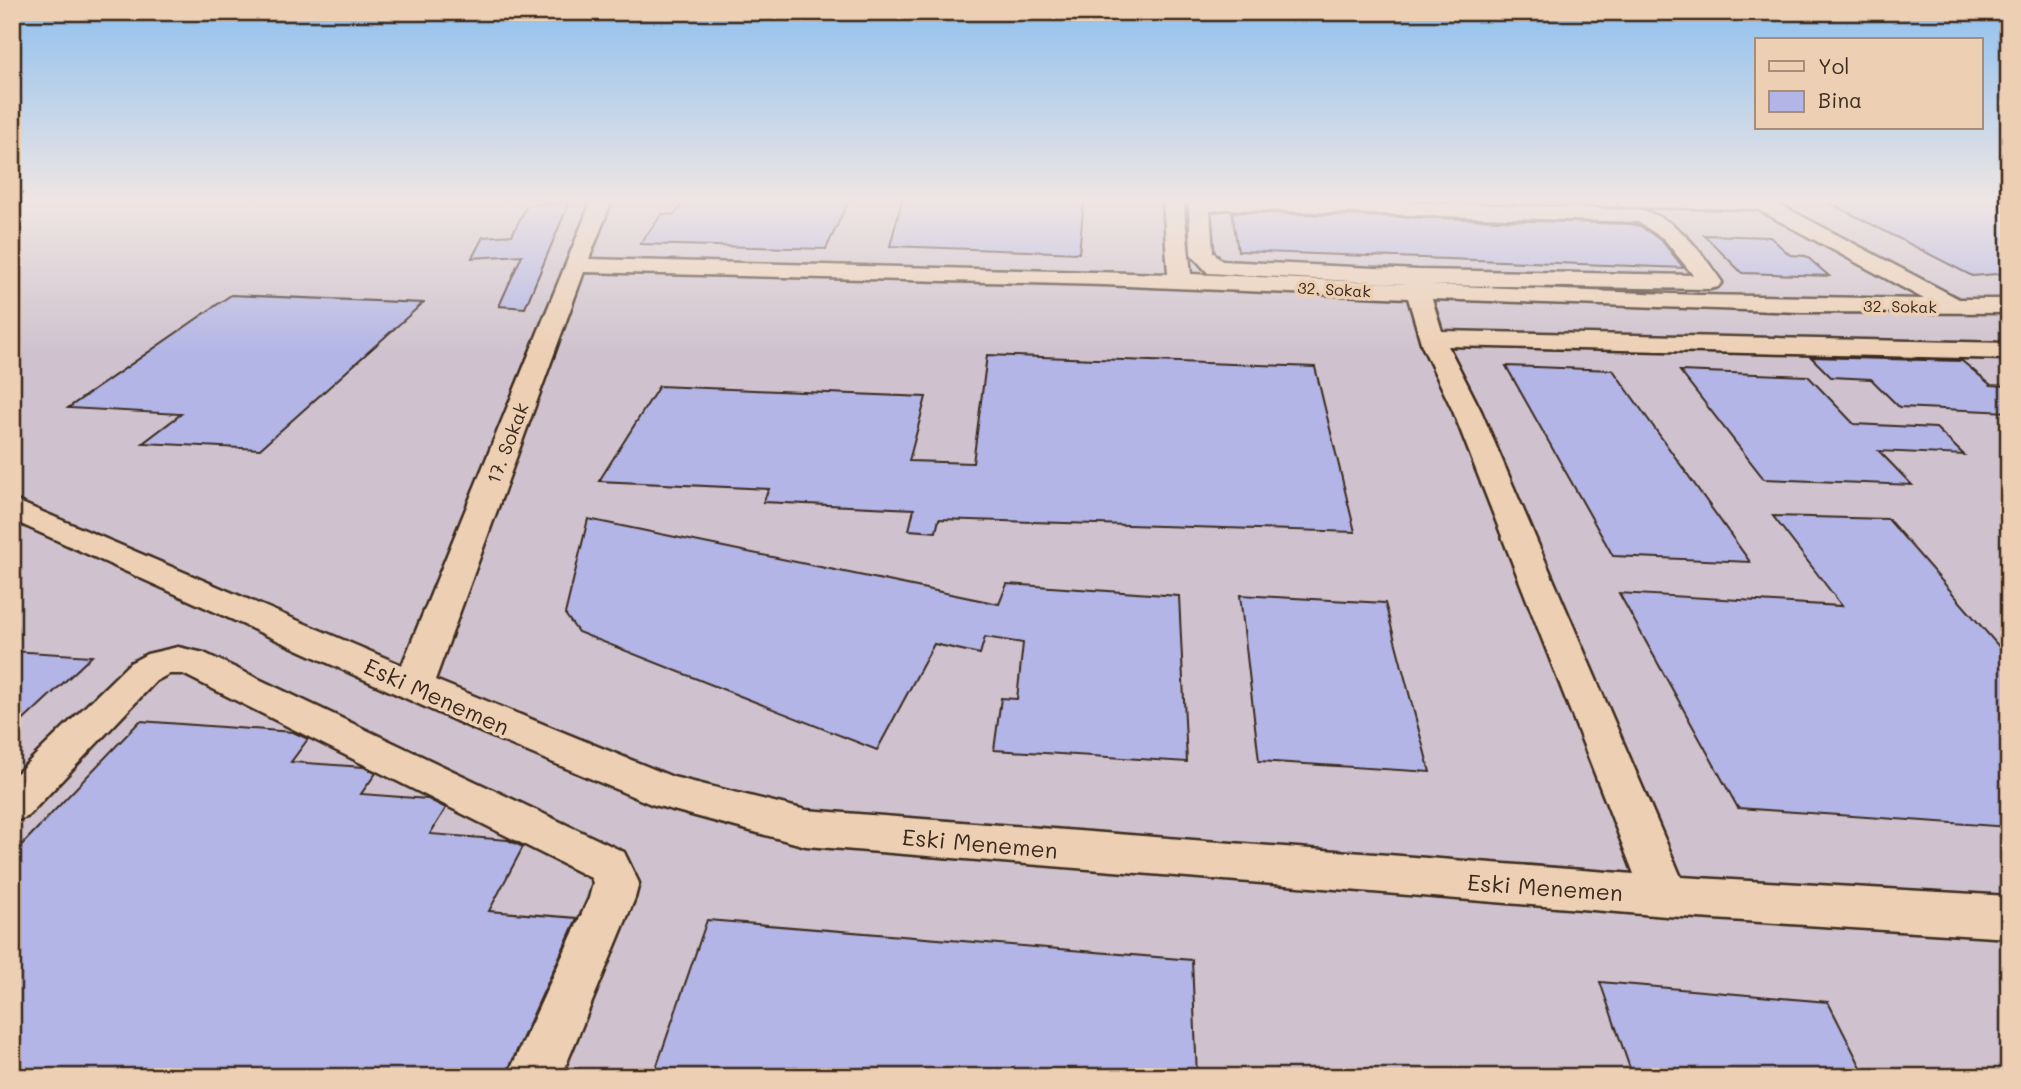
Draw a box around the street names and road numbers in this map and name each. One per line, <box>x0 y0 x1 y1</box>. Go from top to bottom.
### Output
street label: 32. Sokak <box>1297 277 1371 301</box>
street label: 32. Sokak <box>1863 295 1937 317</box>
street label: 17. Sokak <box>480 399 534 487</box>
street label: Eski Menemen <box>360 651 514 741</box>
street label: Eski Menemen <box>901 821 1059 865</box>
street label: Eski Menemen <box>1466 867 1624 907</box>

